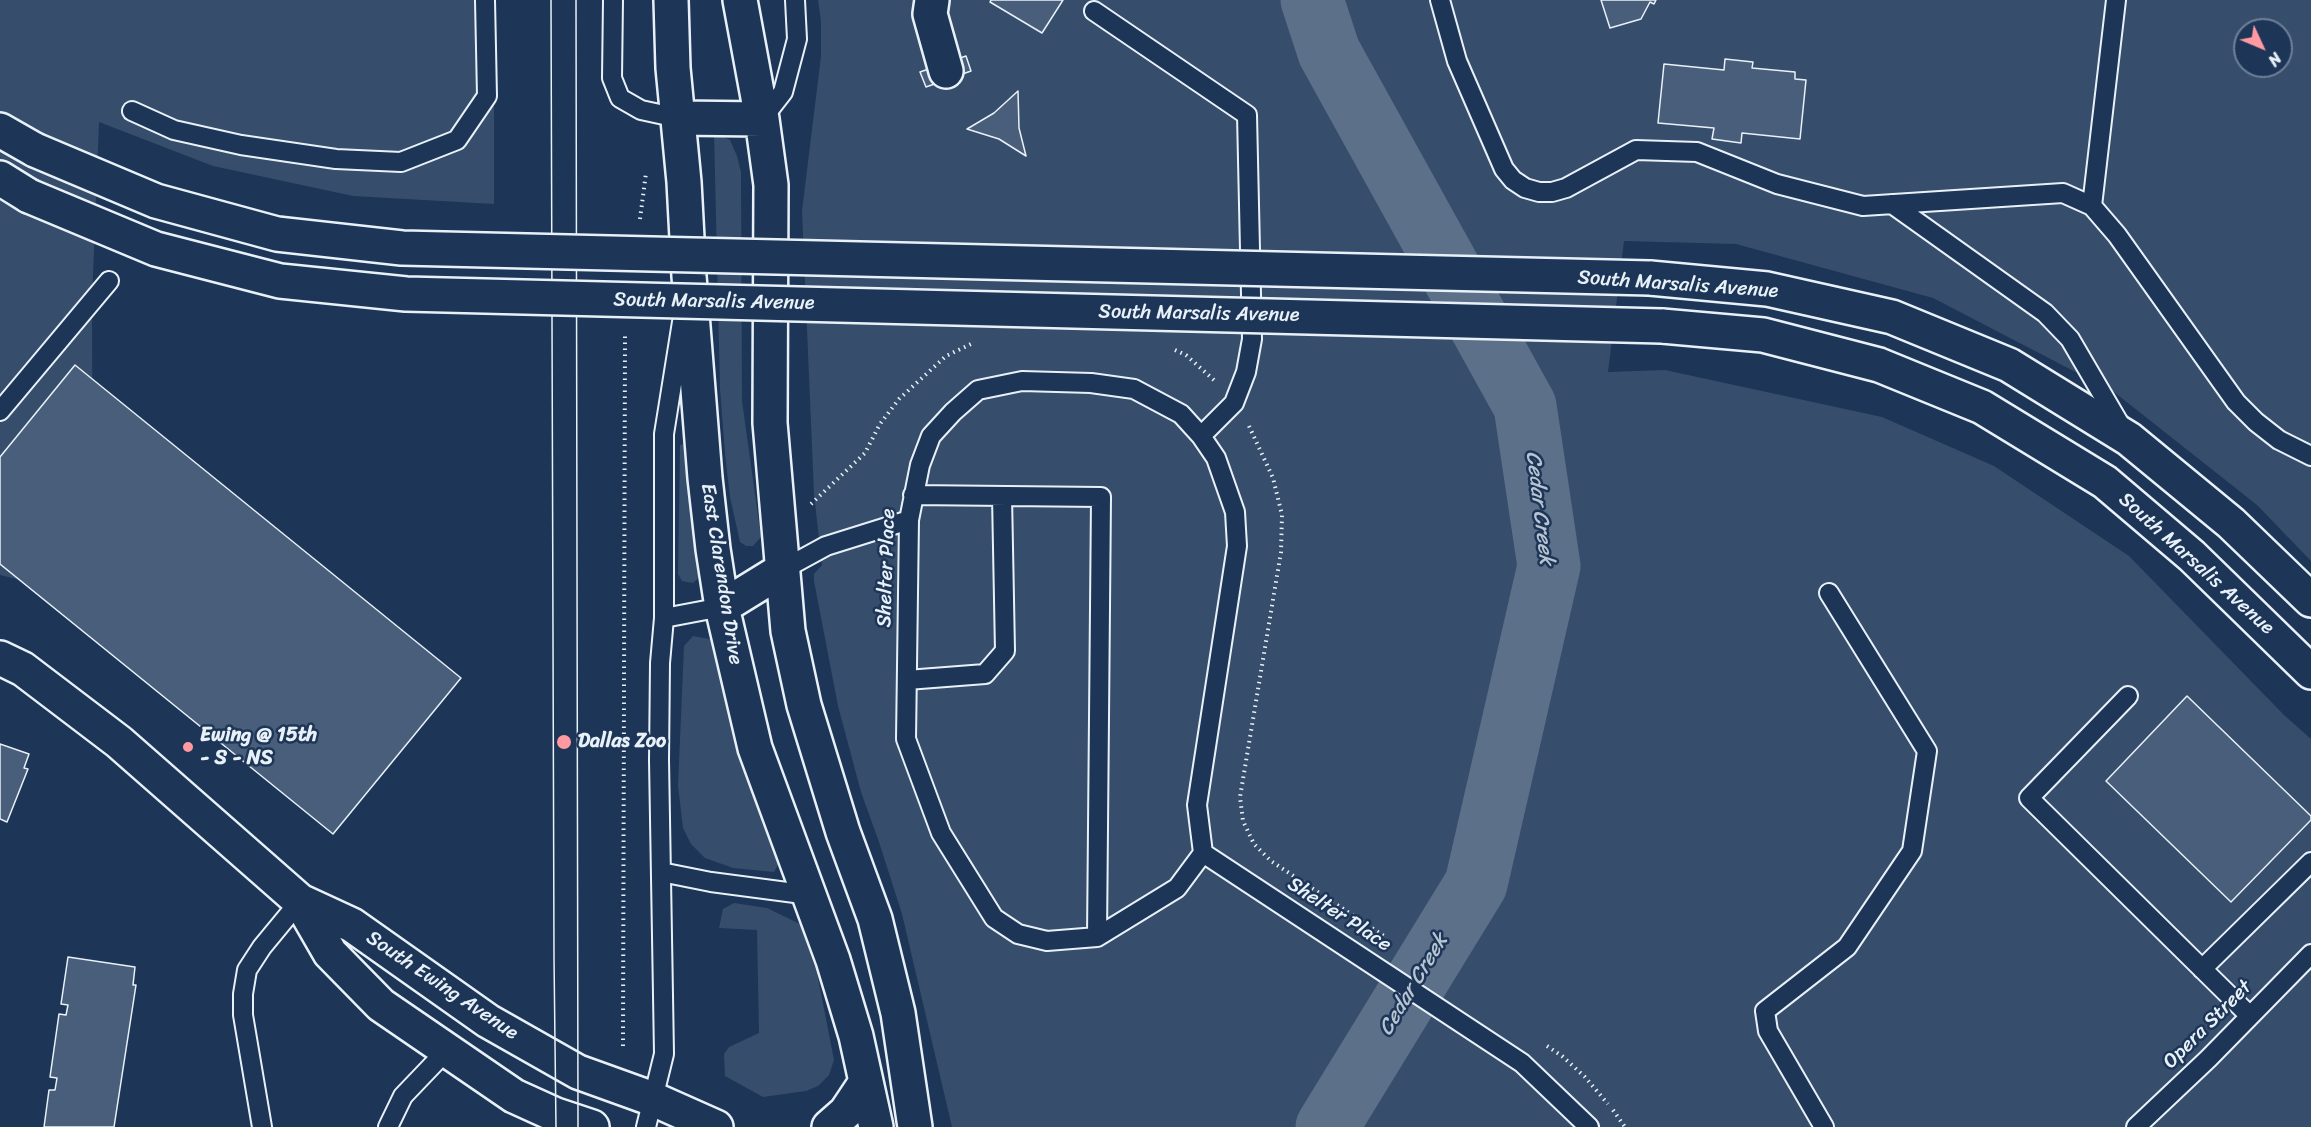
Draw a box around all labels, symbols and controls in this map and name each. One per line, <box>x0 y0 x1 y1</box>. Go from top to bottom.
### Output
north arrow <box>2233 18 2293 78</box>
text: N <box>2261 45 2289 74</box>
street label: South Marsalis Avenue <box>1577 266 1779 304</box>
street label: South Marsalis Avenue <box>613 288 815 316</box>
street label: South Marsalis Avenue <box>1098 300 1300 328</box>
water label: Cedar Creek <box>1520 450 1558 566</box>
street label: East Clarendon Drive <box>695 481 747 667</box>
street label: South Marsalis Avenue <box>2113 488 2279 640</box>
street label: Shelter Place <box>873 508 901 628</box>
place label: Ewing @ 15th - S - NS <box>200 724 317 771</box>
place label: Dallas Zoo <box>578 730 666 754</box>
marker: Dallas Zoo <box>555 733 573 751</box>
marker: Ewing @ 15th - S - NS <box>181 740 195 754</box>
street label: Shelter Place <box>1283 873 1395 957</box>
street label: South Ewing Avenue <box>361 926 523 1046</box>
water label: Cedar Creek <box>1374 930 1454 1040</box>
street label: Opera Street <box>2159 976 2257 1074</box>

